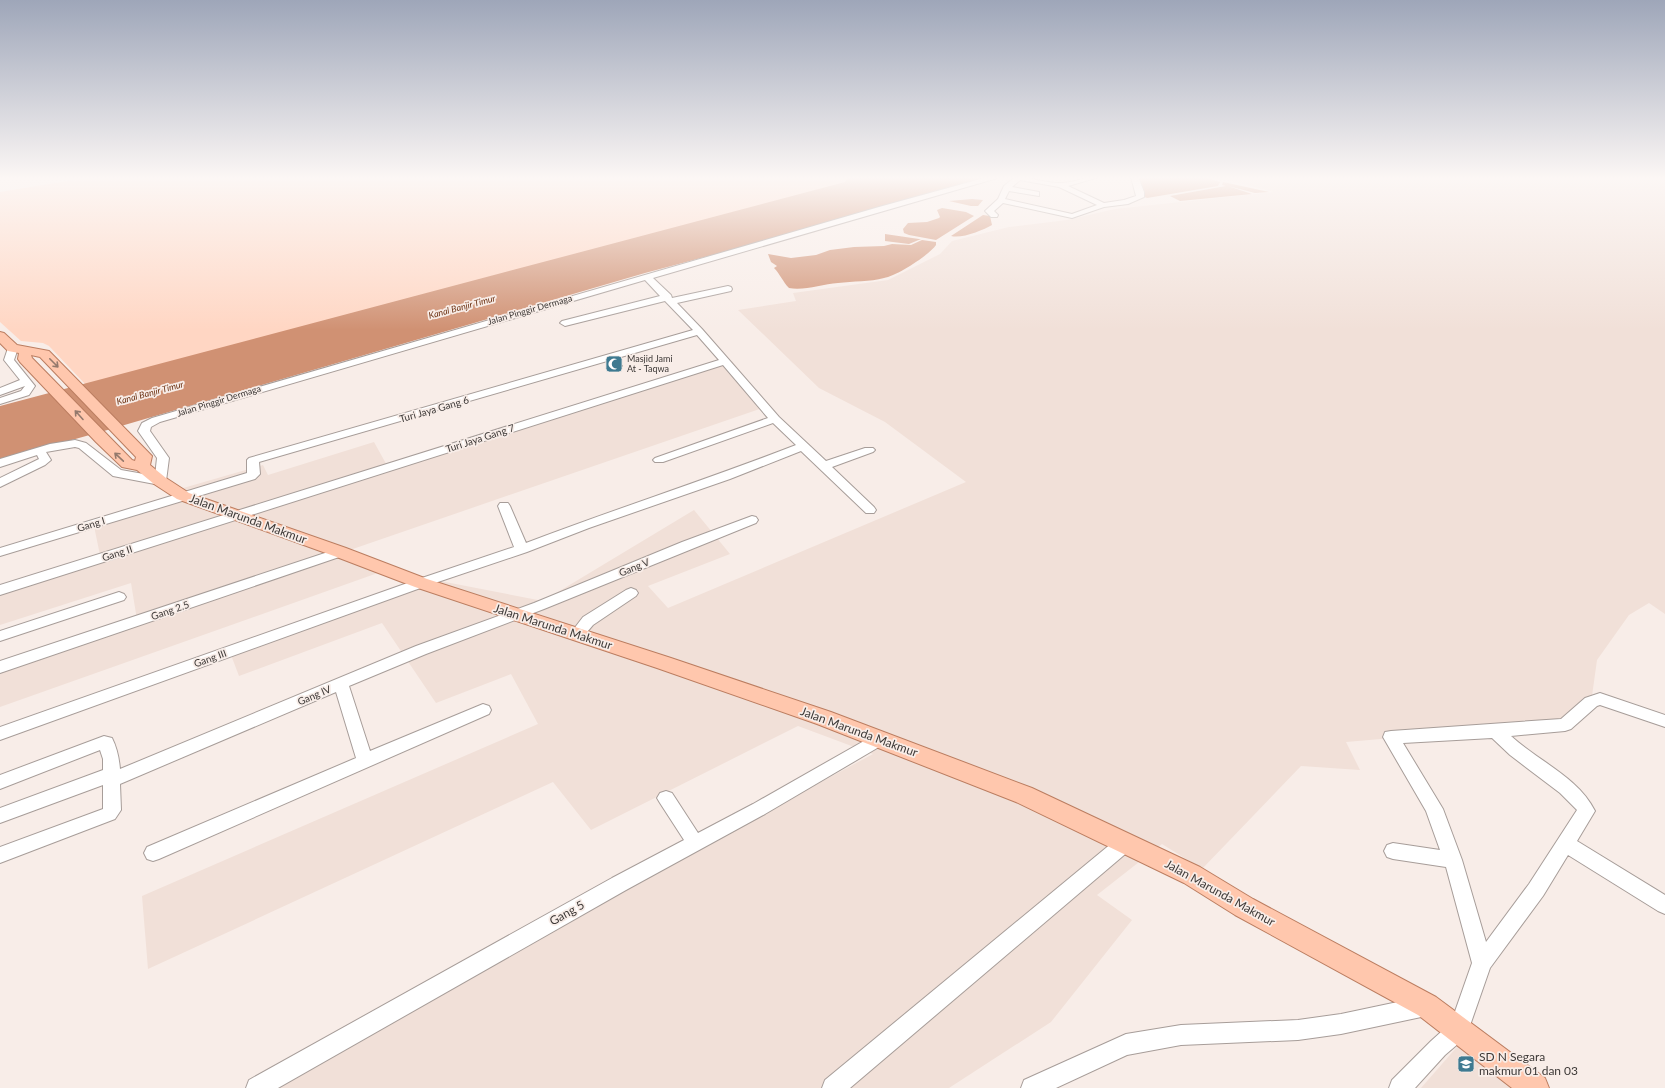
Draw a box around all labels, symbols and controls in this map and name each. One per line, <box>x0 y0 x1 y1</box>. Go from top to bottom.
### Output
water label: Kanal Banjir Timur <box>427 292 497 321</box>
street label: Jalan Pinggir Dermaga <box>486 292 573 327</box>
place label: Masjid Jami At - Taqwa <box>627 353 673 374</box>
mosque icon: Masjid Jami At - Taqwa <box>604 354 624 374</box>
one-way arrow <box>49 358 59 368</box>
water label: Kanal Banjir Timur <box>115 378 185 407</box>
street label: Jalan Pinggir Dermaga <box>175 382 262 419</box>
street label: Turi Jaya Gang 6 <box>398 393 470 425</box>
one-way arrow <box>74 410 83 420</box>
street label: Turi Jaya Gang 7 <box>444 421 516 455</box>
one-way arrow <box>115 453 125 462</box>
street label: Jalan Marunda Makmur <box>187 490 309 547</box>
street label: Gang I <box>76 514 106 534</box>
street label: Gang II <box>100 542 134 564</box>
street label: Gang V <box>617 555 651 579</box>
street label: Gang 2.5 <box>149 598 191 622</box>
street label: Jalan Marunda Makmur <box>492 600 615 653</box>
street label: Gang III <box>192 647 228 669</box>
street label: Gang IV <box>295 683 333 707</box>
street label: Jalan Marunda Makmur <box>798 703 920 760</box>
street label: Jalan Marunda Makmur <box>1162 856 1279 929</box>
street label: Gang 5 <box>547 897 587 928</box>
place label: SD N Segara makmur 01 dan 03 <box>1479 1049 1578 1078</box>
school or university icon: SD N Segara makmur 01 dan 03 <box>1456 1054 1476 1074</box>

